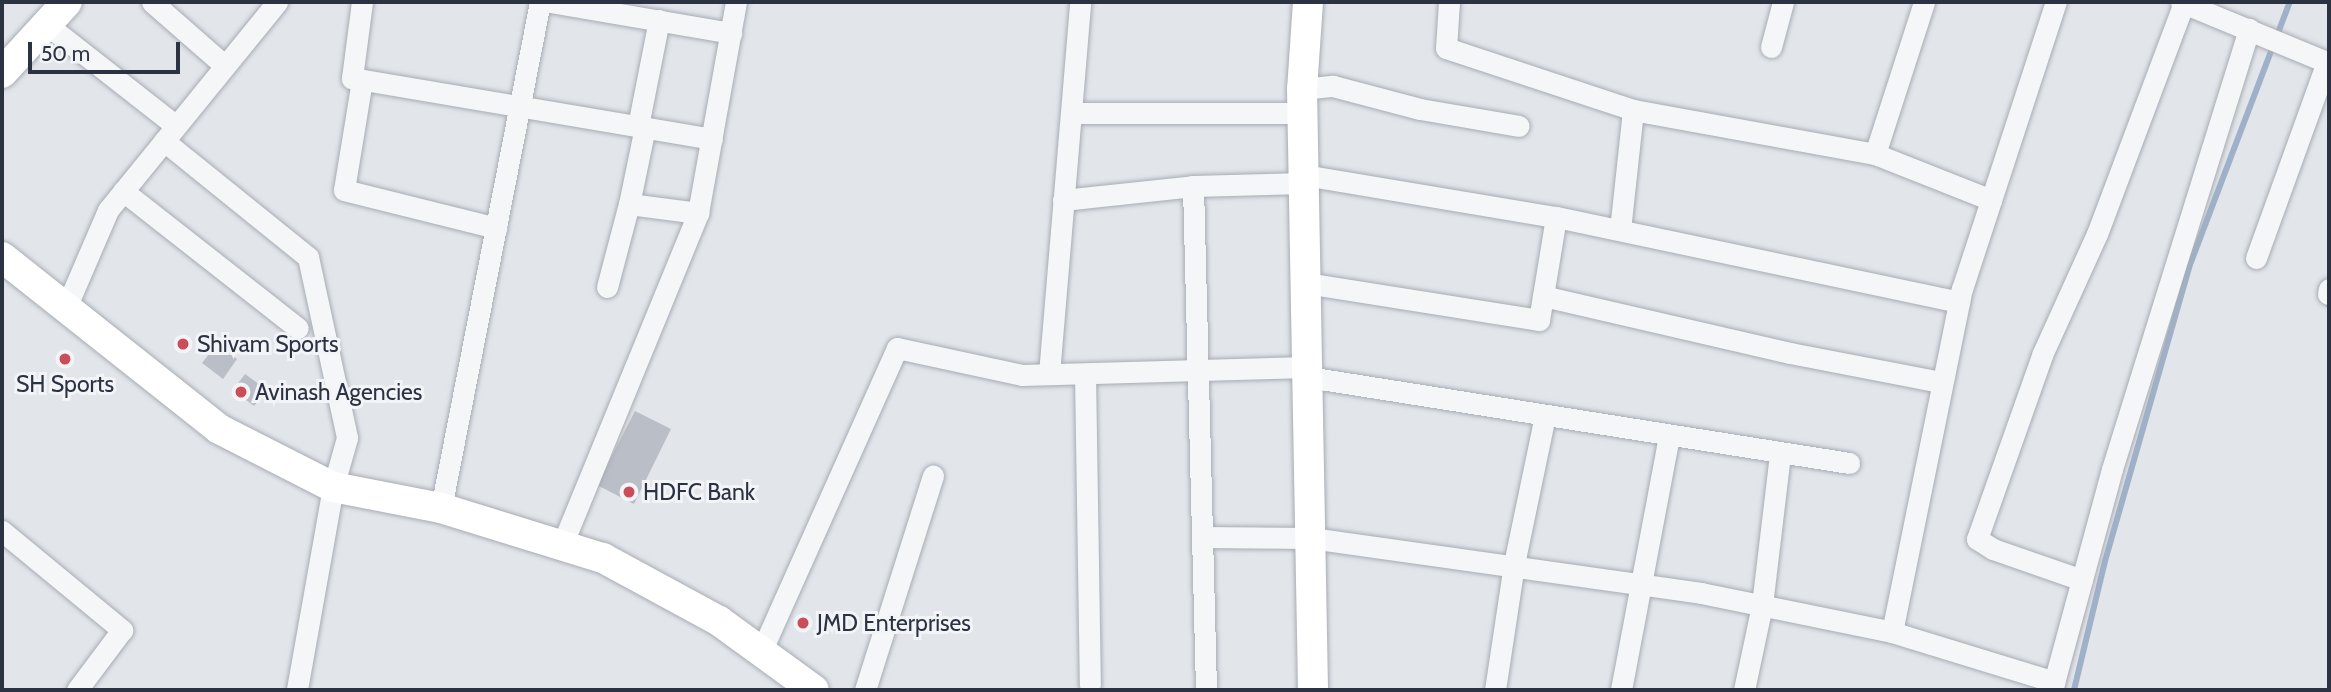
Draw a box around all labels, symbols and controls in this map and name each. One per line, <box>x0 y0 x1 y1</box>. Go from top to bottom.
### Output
scale bar <box>32 28 184 72</box>
text: 50 m <box>41 41 90 66</box>
place label: Shivam Sports <box>197 330 338 358</box>
marker: Shivam Sports <box>175 336 191 352</box>
marker: SH Sports <box>57 351 73 367</box>
place label: SH Sports <box>16 370 114 398</box>
place label: Avinash Agencies <box>255 378 422 406</box>
marker: Avinash Agencies <box>233 384 249 400</box>
place label: HDFC Bank <box>643 478 755 506</box>
marker: HDFC Bank <box>621 484 637 500</box>
place label: JMD Enterprises <box>817 609 971 637</box>
marker: JMD Enterprises <box>795 615 811 631</box>

